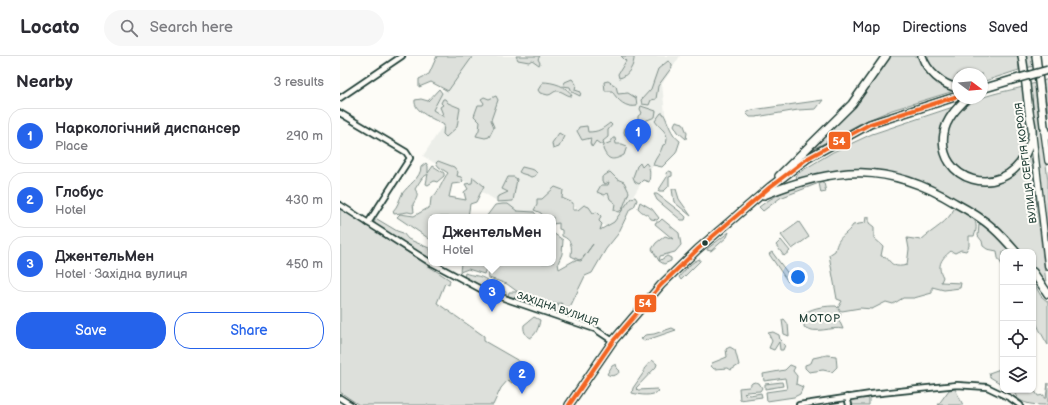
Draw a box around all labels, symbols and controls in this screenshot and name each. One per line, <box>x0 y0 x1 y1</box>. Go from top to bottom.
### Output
search box <box>104 10 384 46</box>
text: Locato <box>20 16 80 39</box>
icon: search <box>118 17 140 39</box>
text: Search here <box>150 18 233 37</box>
text: Map <box>852 19 880 36</box>
text: Directions <box>902 19 967 36</box>
text: Saved <box>989 19 1028 36</box>
north arrow <box>952 68 988 104</box>
text: Nearby <box>16 72 73 92</box>
text: 3 results <box>273 74 324 90</box>
street label: ВУЛИЦЯ СЕРГІЯ КОРОЛЯ <box>1013 102 1039 224</box>
text: Наркологічний диспансер <box>55 119 240 138</box>
pin: 1 <box>625 119 651 152</box>
text: 1 <box>27 128 33 144</box>
text: 290 m <box>286 128 323 144</box>
line badge: 54 <box>828 131 851 150</box>
text: 54 <box>833 135 846 148</box>
text: Place <box>55 138 88 154</box>
text: Глобус <box>55 183 104 202</box>
text: 2 <box>26 192 34 208</box>
text: 430 m <box>285 192 323 208</box>
text: Hotel <box>55 202 86 218</box>
popup <box>428 214 556 266</box>
text: ДжентельМен <box>442 223 542 242</box>
unlabelled marker <box>700 238 710 248</box>
text: Hotel <box>442 242 473 258</box>
text: ДжентельМен <box>55 247 154 266</box>
map controls <box>1000 249 1036 393</box>
button: + <box>1000 249 1036 285</box>
text: 3 <box>26 256 34 272</box>
text: 450 m <box>286 256 323 272</box>
text: Hotel · Західна вулиця <box>55 266 188 282</box>
your location <box>788 267 808 287</box>
pin: 3 <box>479 279 505 312</box>
button: − <box>1000 285 1036 321</box>
street label: ЗАХІДНА ВУЛИЦЯ <box>515 289 600 329</box>
line badge: 54 <box>634 294 657 313</box>
text: 54 <box>639 297 652 310</box>
button: Save <box>16 312 166 349</box>
button: Share <box>174 312 324 349</box>
district label: МОТОР <box>799 312 841 325</box>
button: locate <box>1000 321 1036 357</box>
button: layers <box>1000 357 1036 393</box>
pin: 2 <box>509 361 535 394</box>

